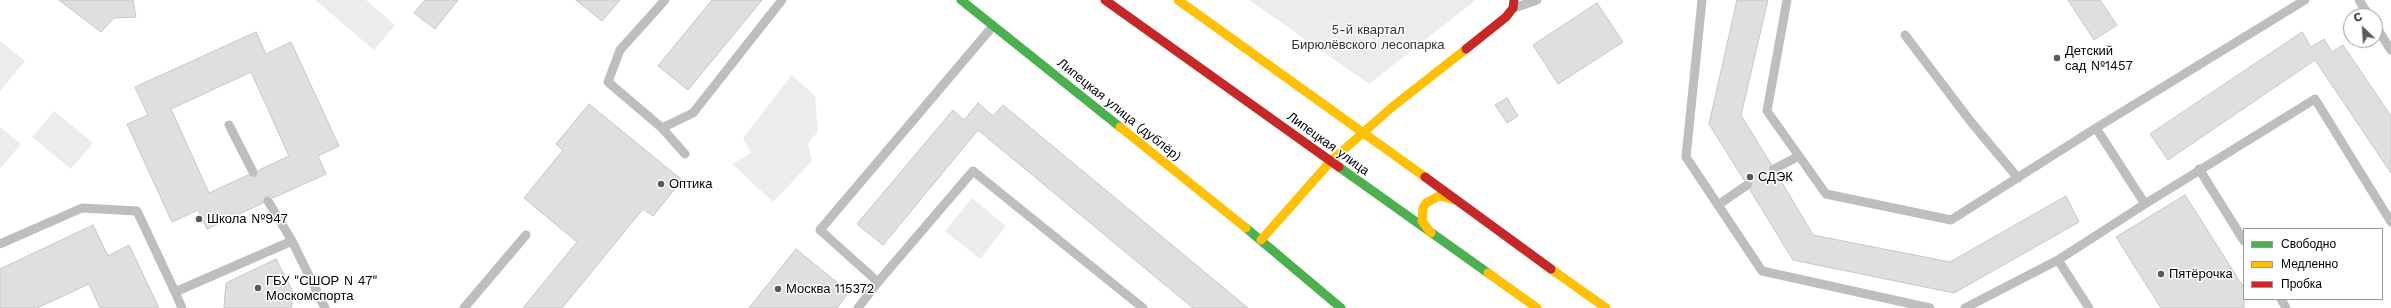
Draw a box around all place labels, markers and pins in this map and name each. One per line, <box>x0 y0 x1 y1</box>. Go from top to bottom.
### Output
place label: Детский сад №1457 <box>2065 43 2133 74</box>
marker: Детский сад №1457 <box>2052 53 2062 63</box>
place label: СДЭК <box>1758 169 1793 185</box>
marker: СДЭК <box>1745 172 1755 182</box>
place label: Оптика <box>669 176 713 192</box>
marker: Оптика <box>656 179 666 189</box>
place label: Школа №947 <box>207 211 288 227</box>
marker: Школа №947 <box>194 214 204 224</box>
place label: Пятёрочка <box>2169 266 2233 282</box>
marker: Пятёрочка <box>2156 269 2166 279</box>
place label: ГБУ "СШОР N 47" Москомспорта <box>266 273 378 304</box>
place label: Москва 115372 <box>786 281 874 297</box>
marker: ГБУ "СШОР N 47" Москомспорта <box>253 283 263 293</box>
marker: Москва 115372 <box>773 284 783 294</box>

